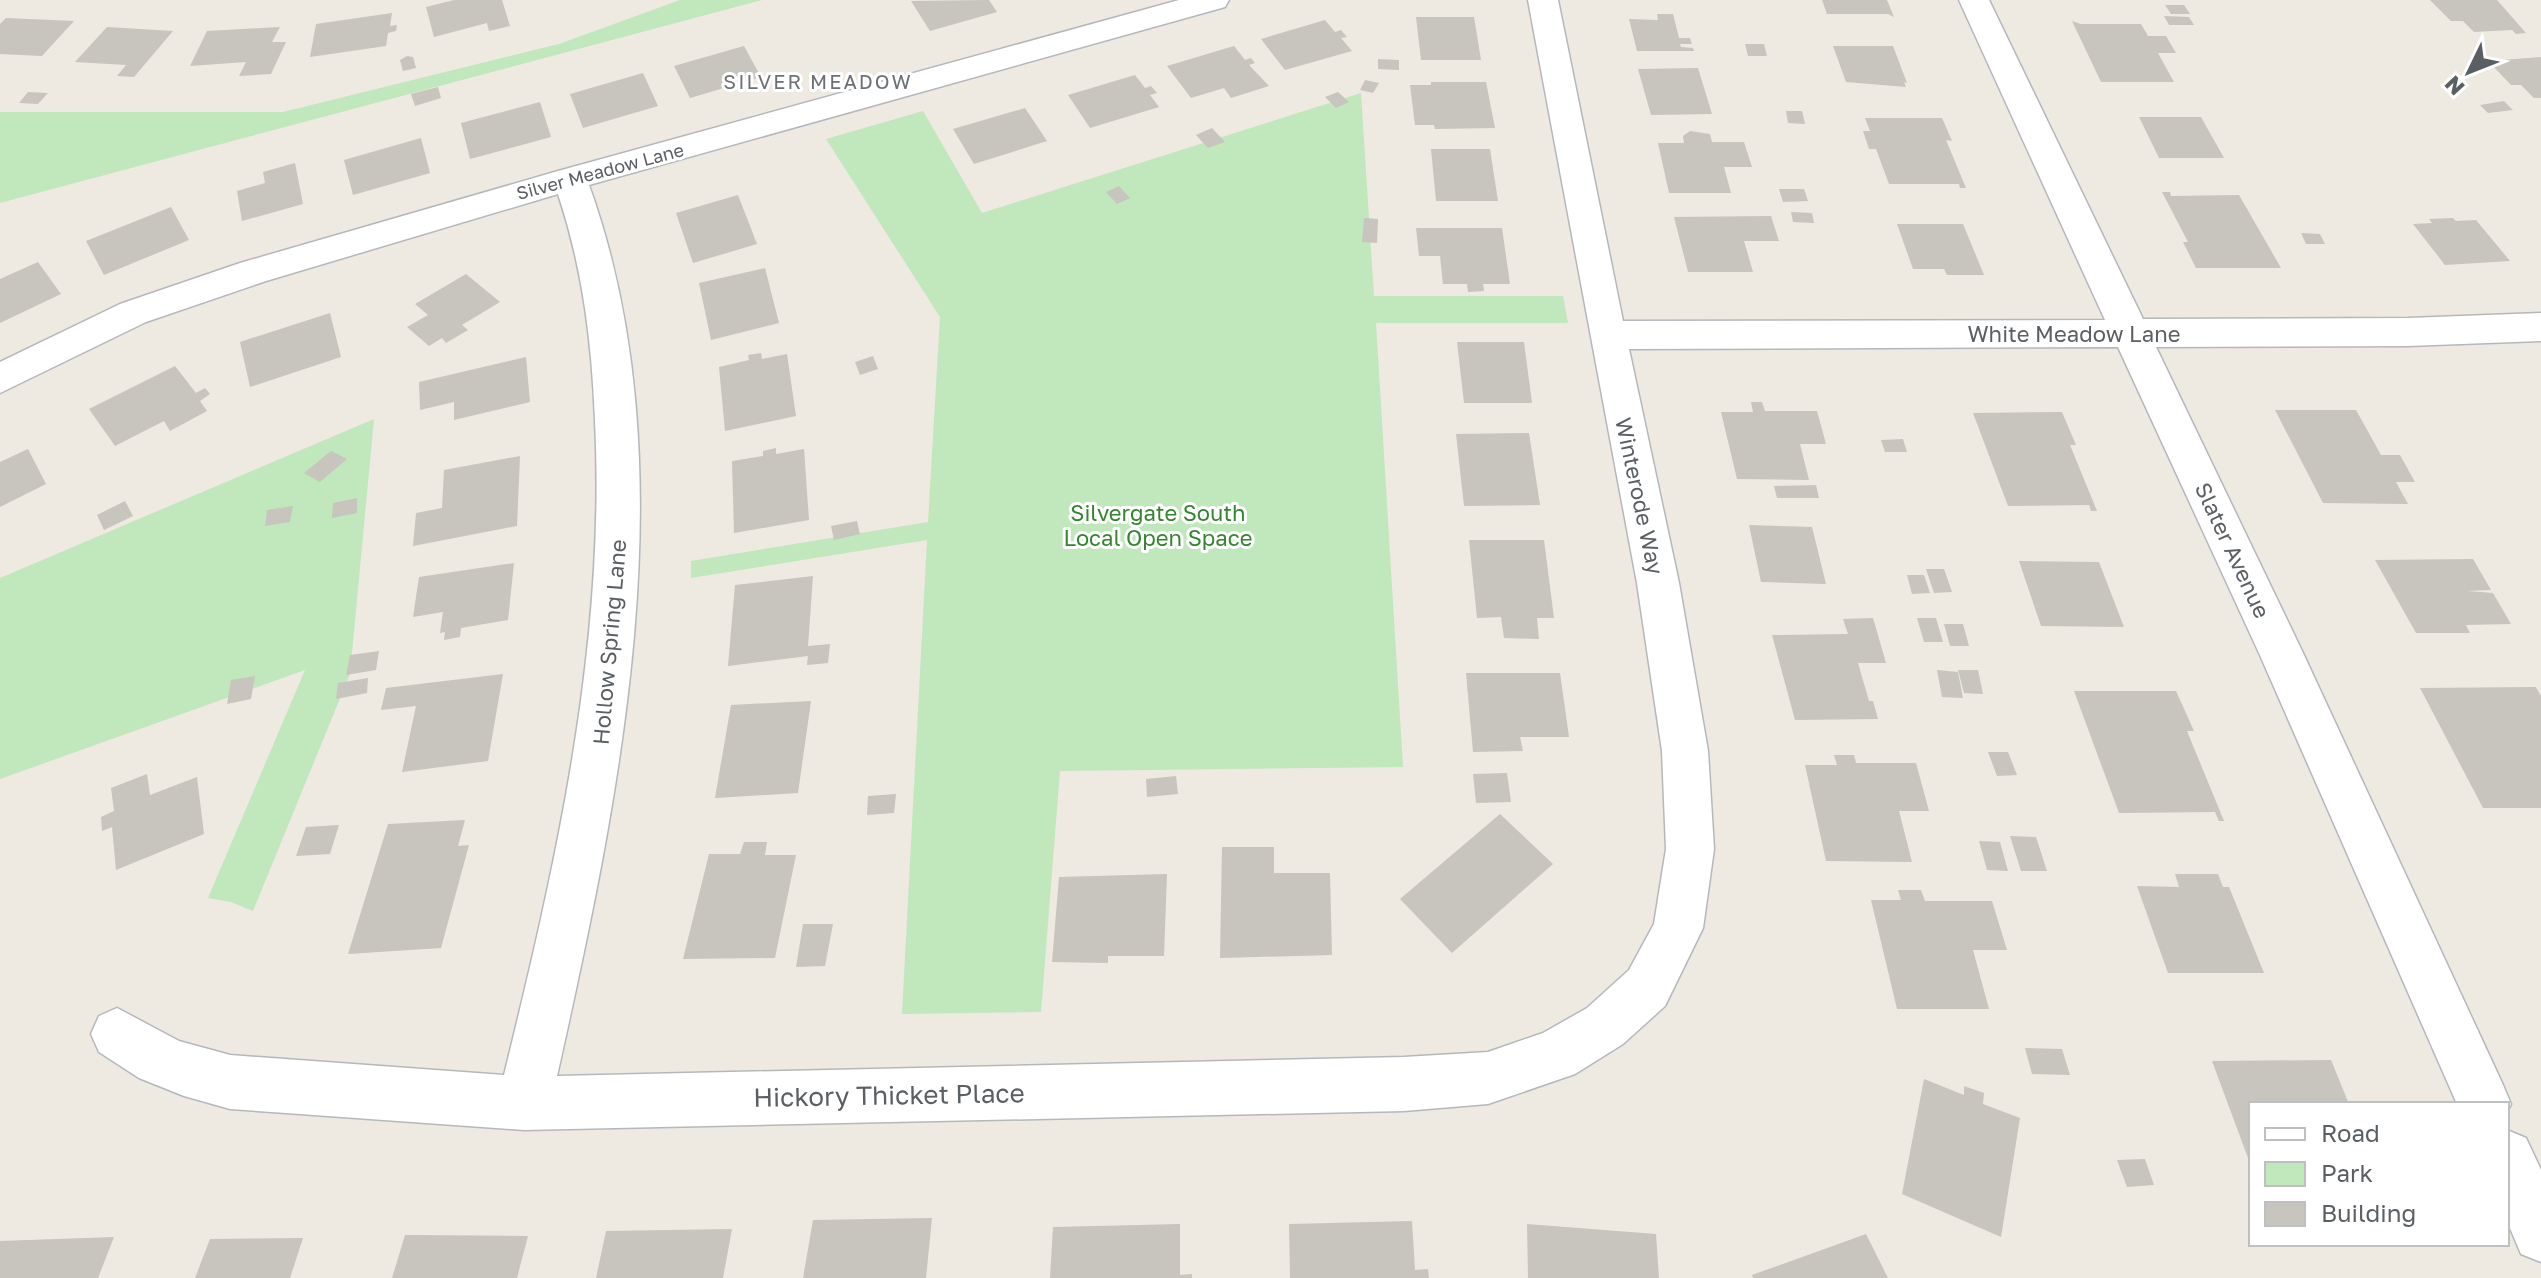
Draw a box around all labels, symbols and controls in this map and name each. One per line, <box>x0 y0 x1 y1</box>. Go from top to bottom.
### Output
north arrow <box>2429 32 2509 112</box>
district label: SILVER MEADOW <box>723 69 913 93</box>
text: N <box>2438 71 2470 101</box>
street label: Silver Meadow Lane <box>514 138 686 204</box>
street label: White Meadow Lane <box>1967 320 2181 347</box>
street label: Winterode Way <box>1610 415 1670 577</box>
street label: Slater Avenue <box>2190 478 2276 622</box>
park label: Silvergate South Local Open Space <box>1064 499 1252 551</box>
street label: Hollow Spring Lane <box>587 538 631 746</box>
street label: Hickory Thicket Place <box>753 1077 1025 1113</box>
legend <box>2249 1102 2509 1246</box>
text: Road <box>2321 1118 2380 1147</box>
text: Park <box>2321 1158 2373 1187</box>
text: Building <box>2321 1198 2416 1227</box>

